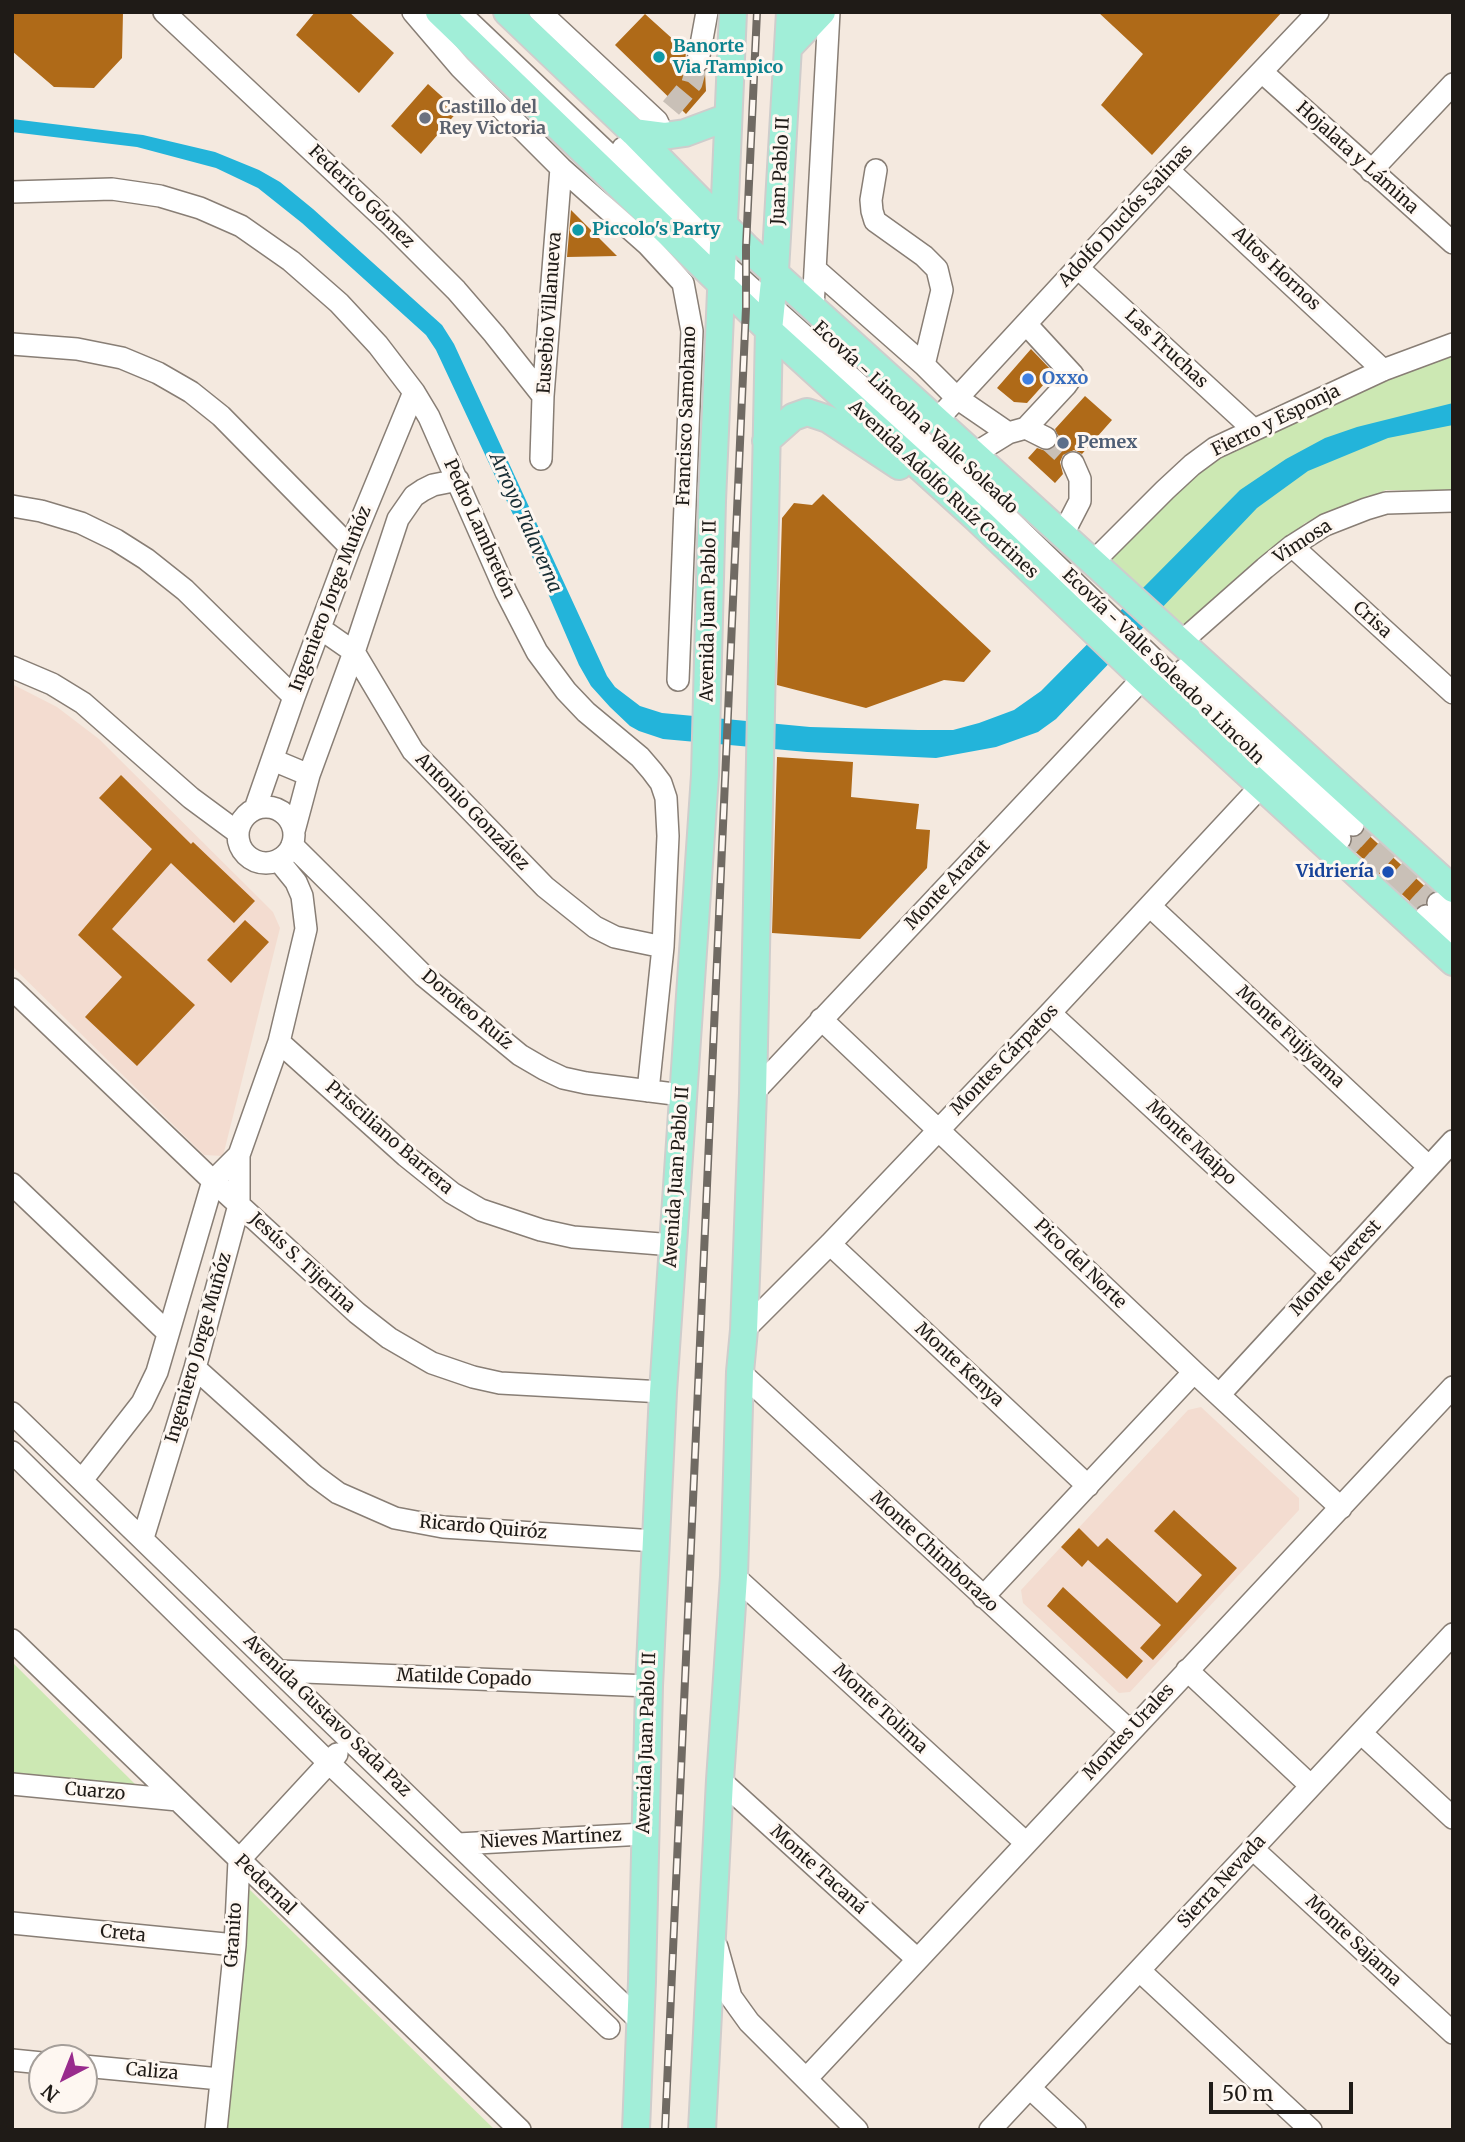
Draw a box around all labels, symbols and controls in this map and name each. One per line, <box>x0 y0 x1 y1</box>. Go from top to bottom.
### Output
place label: Banorte Via Tampico <box>673 36 783 78</box>
marker: Banorte Via Tampico <box>651 49 667 65</box>
place label: Castillo del Rey Victoria <box>439 97 546 140</box>
street label: Hojalata y Lámina <box>1291 97 1423 219</box>
marker: Castillo del Rey Victoria <box>417 110 433 126</box>
street label: Juan Pablo II <box>767 116 795 226</box>
street label: Adolfo Duclós Salinas <box>1055 140 1197 292</box>
street label: Federico Gómez <box>304 141 418 253</box>
place label: Piccolo's Party <box>592 219 720 241</box>
marker: Piccolo's Party <box>570 222 586 238</box>
street label: Altos Hornos <box>1227 223 1325 315</box>
street label: Eusebio Villanueva <box>534 231 566 395</box>
street label: Las Truchas <box>1120 305 1212 393</box>
street label: Ecovía - Lincoln a Valle Soleado <box>808 317 1022 519</box>
street label: Francisco Samohano <box>673 326 701 506</box>
place label: Oxxo <box>1042 368 1088 390</box>
marker: Oxxo <box>1020 371 1036 387</box>
street label: Fierro y Esponja <box>1208 381 1344 461</box>
street label: Avenida Adolfo Ruíz Cortines <box>844 396 1042 584</box>
place label: Pemex <box>1077 432 1137 454</box>
marker: Pemex <box>1055 435 1071 451</box>
water label: Arroyo Talaverna <box>484 450 566 596</box>
street label: Pedro Lambretón <box>439 456 519 602</box>
street label: Ingeniero Jorge Muñóz <box>286 503 376 695</box>
street label: Vimosa <box>1270 515 1336 569</box>
street label: Avenida Juan Pablo II <box>697 520 721 702</box>
street label: Ecovía - Valle Soleado a Lincoln <box>1058 565 1268 769</box>
street label: Crisa <box>1348 597 1396 643</box>
street label: Antonio González <box>411 749 533 875</box>
street label: Monte Ararat <box>901 836 995 934</box>
place label: Vidriería <box>1296 861 1374 883</box>
marker: Vidriería <box>1380 864 1396 880</box>
street label: Doroteo Ruíz <box>417 966 517 1054</box>
street label: Monte Fujiyama <box>1231 981 1349 1093</box>
street label: Montes Cárpatos <box>947 1000 1063 1120</box>
street label: Prisciliano Barrera <box>321 1077 457 1199</box>
street label: Avenida Juan Pablo II <box>660 1086 694 1268</box>
street label: Monte Maipo <box>1141 1096 1241 1190</box>
street label: Jesús S. Tijerina <box>245 1209 359 1317</box>
street label: Pico del Norte <box>1029 1215 1131 1313</box>
street label: Monte Everest <box>1286 1215 1386 1321</box>
street label: Ingeniero Jorge Muñóz <box>161 1250 237 1446</box>
street label: Monte Kenya <box>910 1318 1008 1412</box>
street label: Monte Chimborazo <box>866 1487 1002 1617</box>
street label: Ricardo Quiróz <box>418 1512 548 1544</box>
street label: Avenida Gustavo Sada Paz <box>239 1630 415 1802</box>
street label: Avenida Juan Pablo II <box>633 1652 661 1834</box>
street label: Monte Tolima <box>828 1660 932 1758</box>
street label: Matilde Copado <box>396 1665 532 1691</box>
street label: Montes Urales <box>1079 1679 1179 1785</box>
street label: Cuarzo <box>64 1779 126 1805</box>
street label: Monte Tacaná <box>765 1821 871 1919</box>
street label: Nieves Martínez <box>480 1825 622 1853</box>
street label: Sierra Nevada <box>1173 1831 1271 1933</box>
street label: Pedernal <box>230 1851 300 1919</box>
street label: Monte Sajama <box>1301 1891 1405 1991</box>
street label: Granito <box>221 1902 247 1968</box>
street label: Creta <box>99 1921 147 1947</box>
north arrow <box>28 2044 98 2114</box>
street label: Caliza <box>125 2059 179 2085</box>
scale bar <box>1213 2068 1356 2112</box>
text: N <box>37 2079 64 2107</box>
text: 50 m <box>1222 2080 1273 2107</box>

